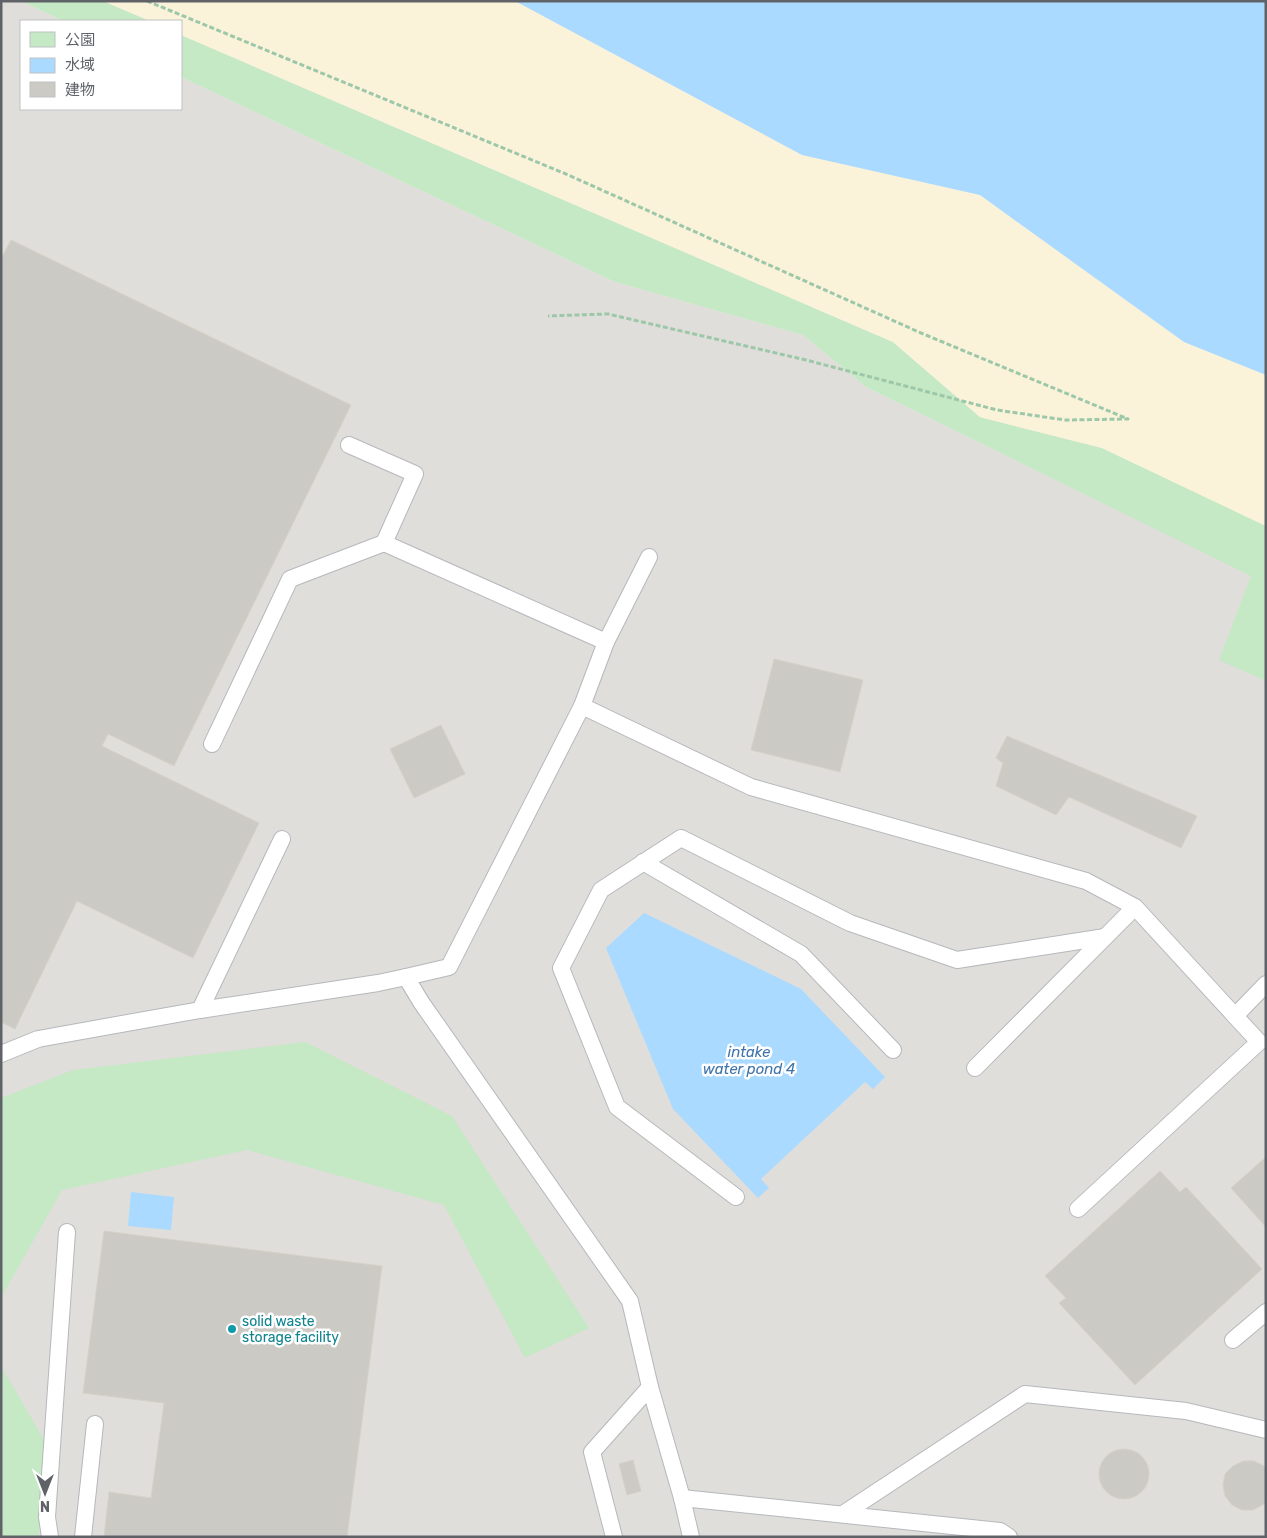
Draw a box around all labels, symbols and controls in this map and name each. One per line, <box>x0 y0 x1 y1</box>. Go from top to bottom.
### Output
legend <box>20 20 182 110</box>
text: 公園 <box>65 31 95 49</box>
text: 水域 <box>65 56 95 74</box>
text: 建物 <box>65 81 95 99</box>
water label: intake water pond 4 <box>703 1043 795 1078</box>
place label: solid waste storage facility <box>242 1313 339 1346</box>
marker: solid waste storage facility <box>226 1323 238 1335</box>
north arrow <box>20 1468 70 1518</box>
text: N <box>40 1497 50 1514</box>

